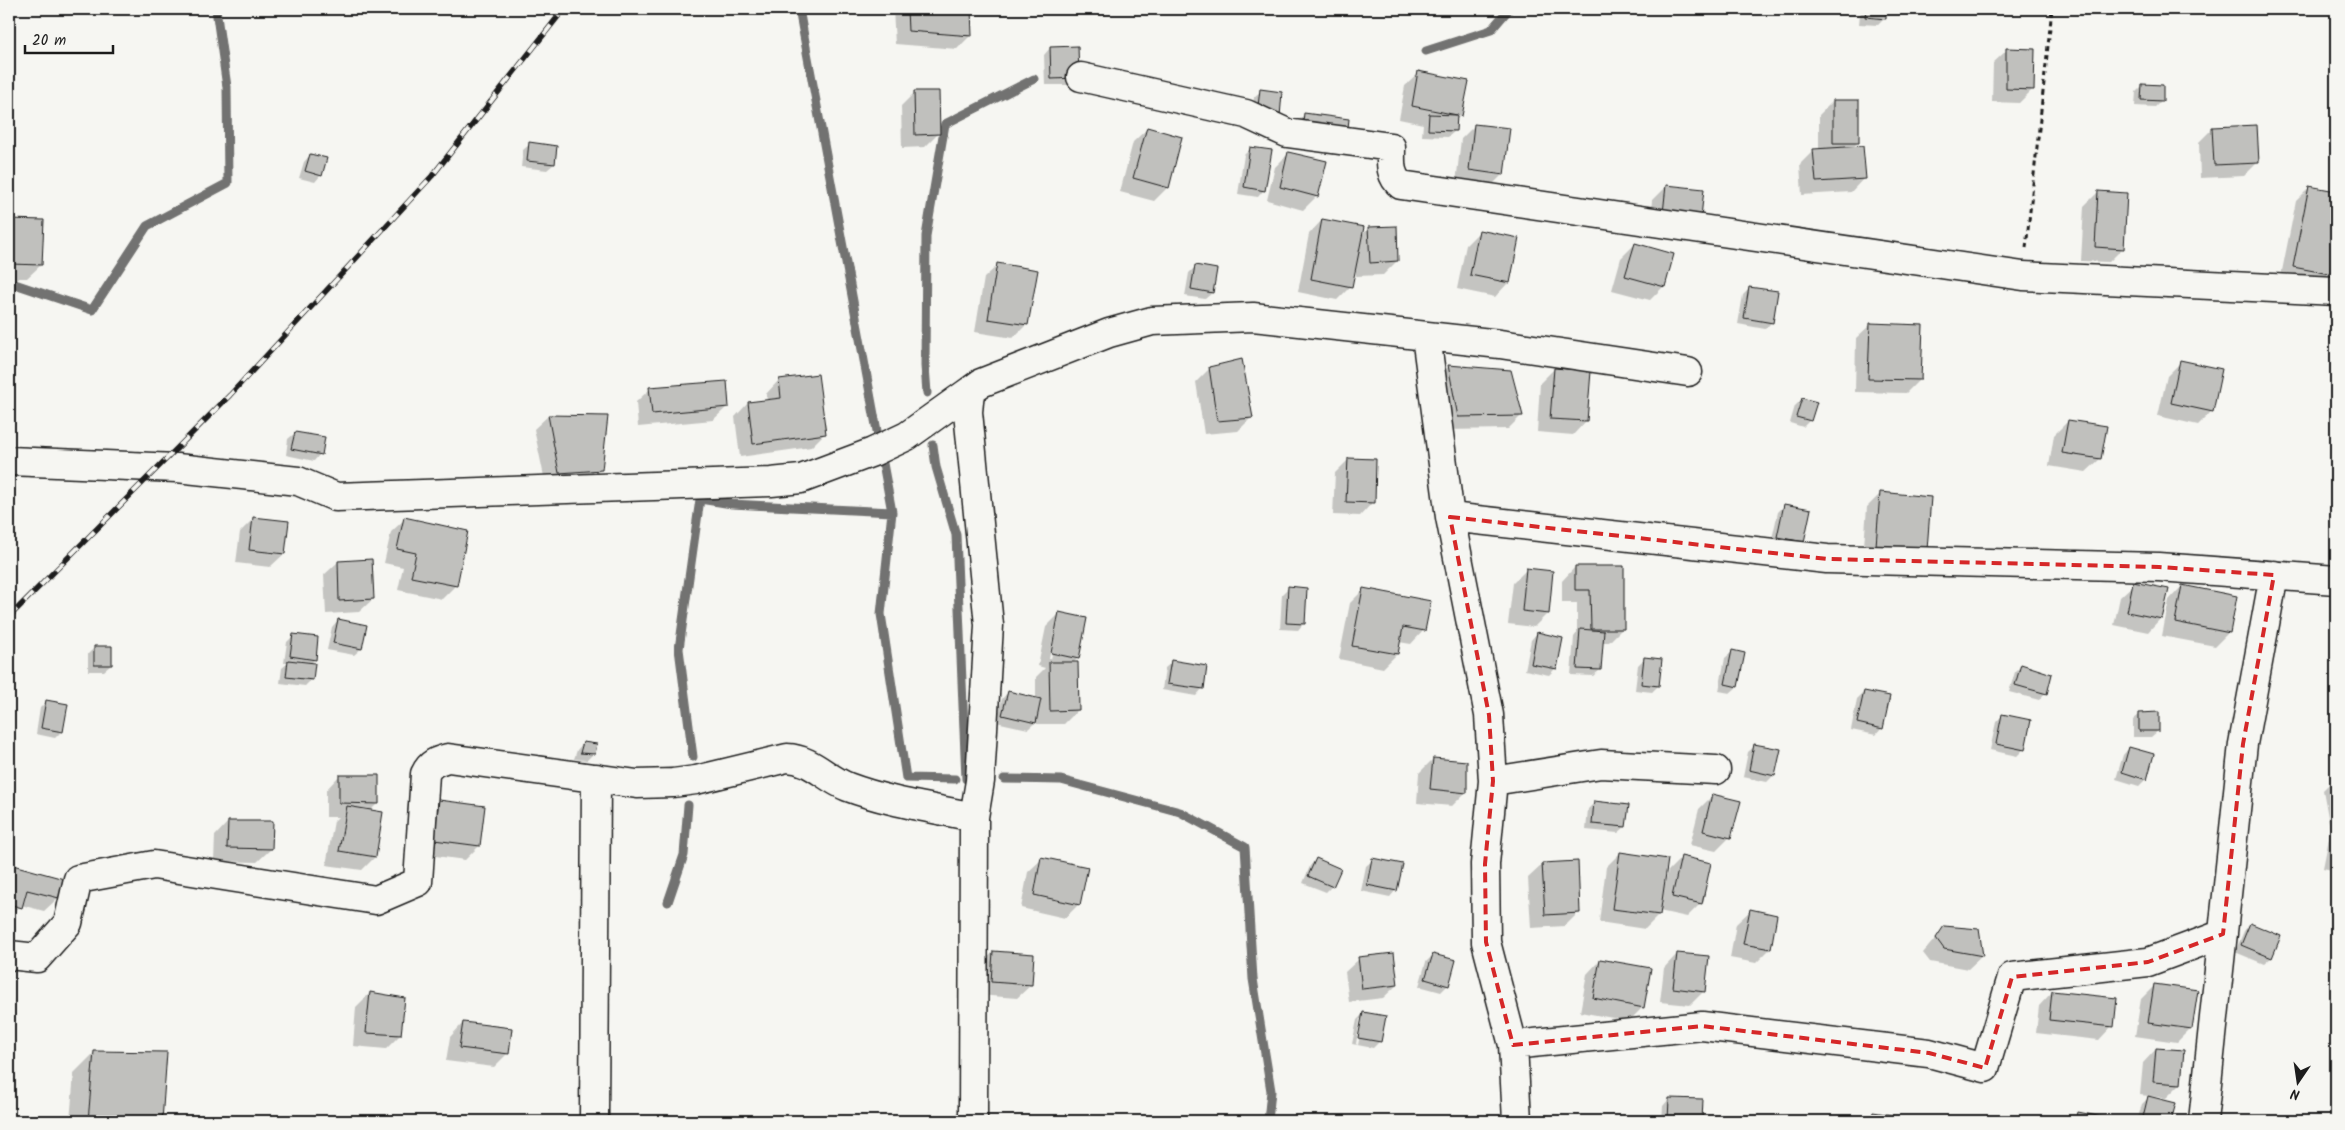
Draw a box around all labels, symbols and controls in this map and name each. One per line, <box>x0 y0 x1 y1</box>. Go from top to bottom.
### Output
scale bar <box>25 22 112 54</box>
text: 20 m <box>32 29 66 53</box>
north arrow <box>2272 1058 2322 1108</box>
text: N <box>2288 1082 2302 1105</box>

